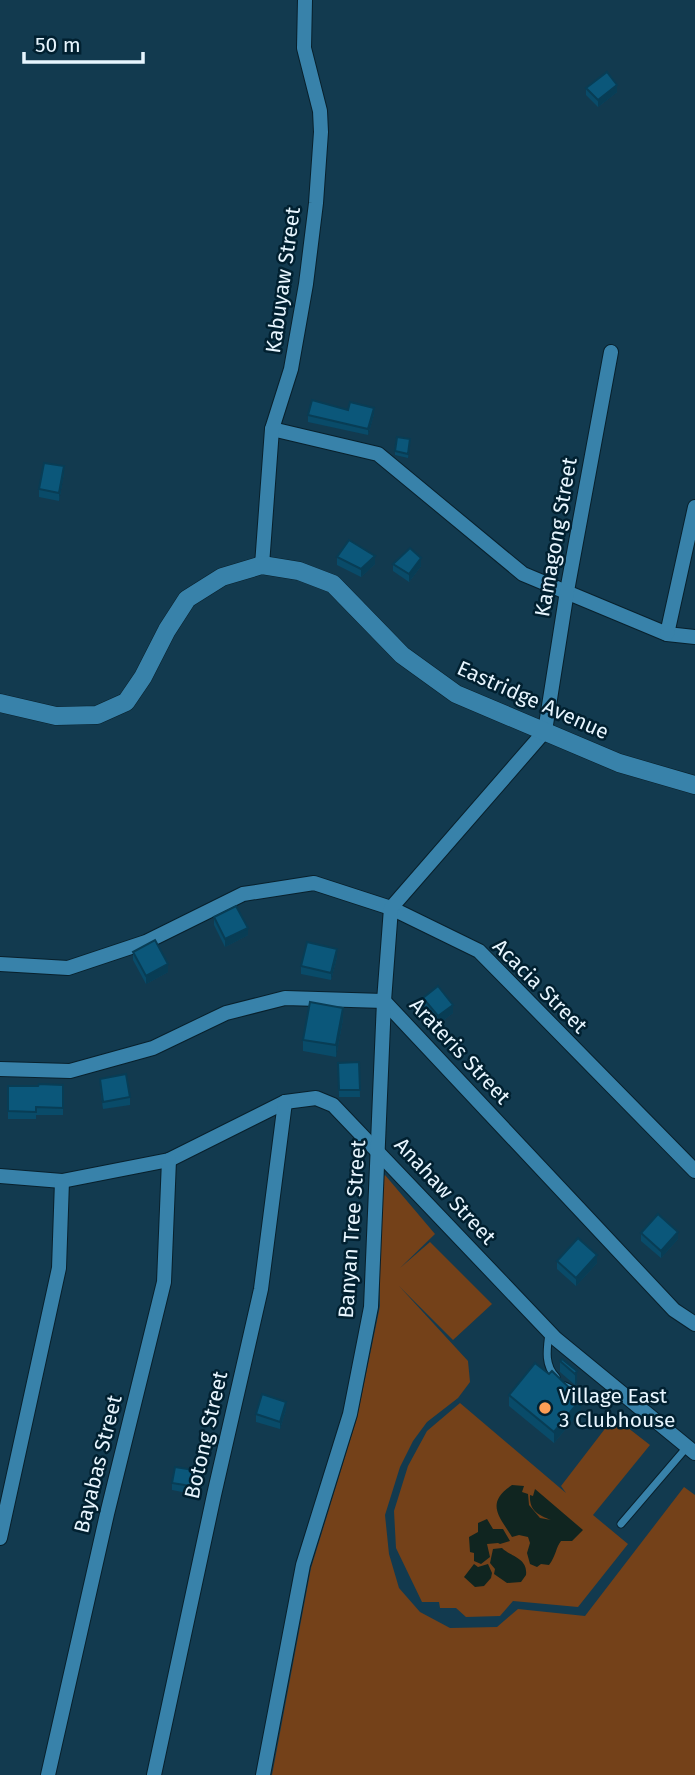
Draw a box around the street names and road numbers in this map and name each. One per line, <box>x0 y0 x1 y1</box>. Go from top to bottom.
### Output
street label: Kabuyaw Street <box>260 205 306 355</box>
street label: Kamagong Street <box>529 455 583 619</box>
street label: Eastridge Avenue <box>453 655 613 745</box>
street label: Acacia Street <box>487 933 593 1039</box>
street label: Arateris Street <box>404 992 516 1110</box>
street label: Anahaw Street <box>389 1132 502 1250</box>
street label: Banyan Tree Street <box>333 1139 371 1319</box>
street label: Botong Street <box>179 1368 233 1501</box>
street label: Bayabas Street <box>68 1392 128 1536</box>

